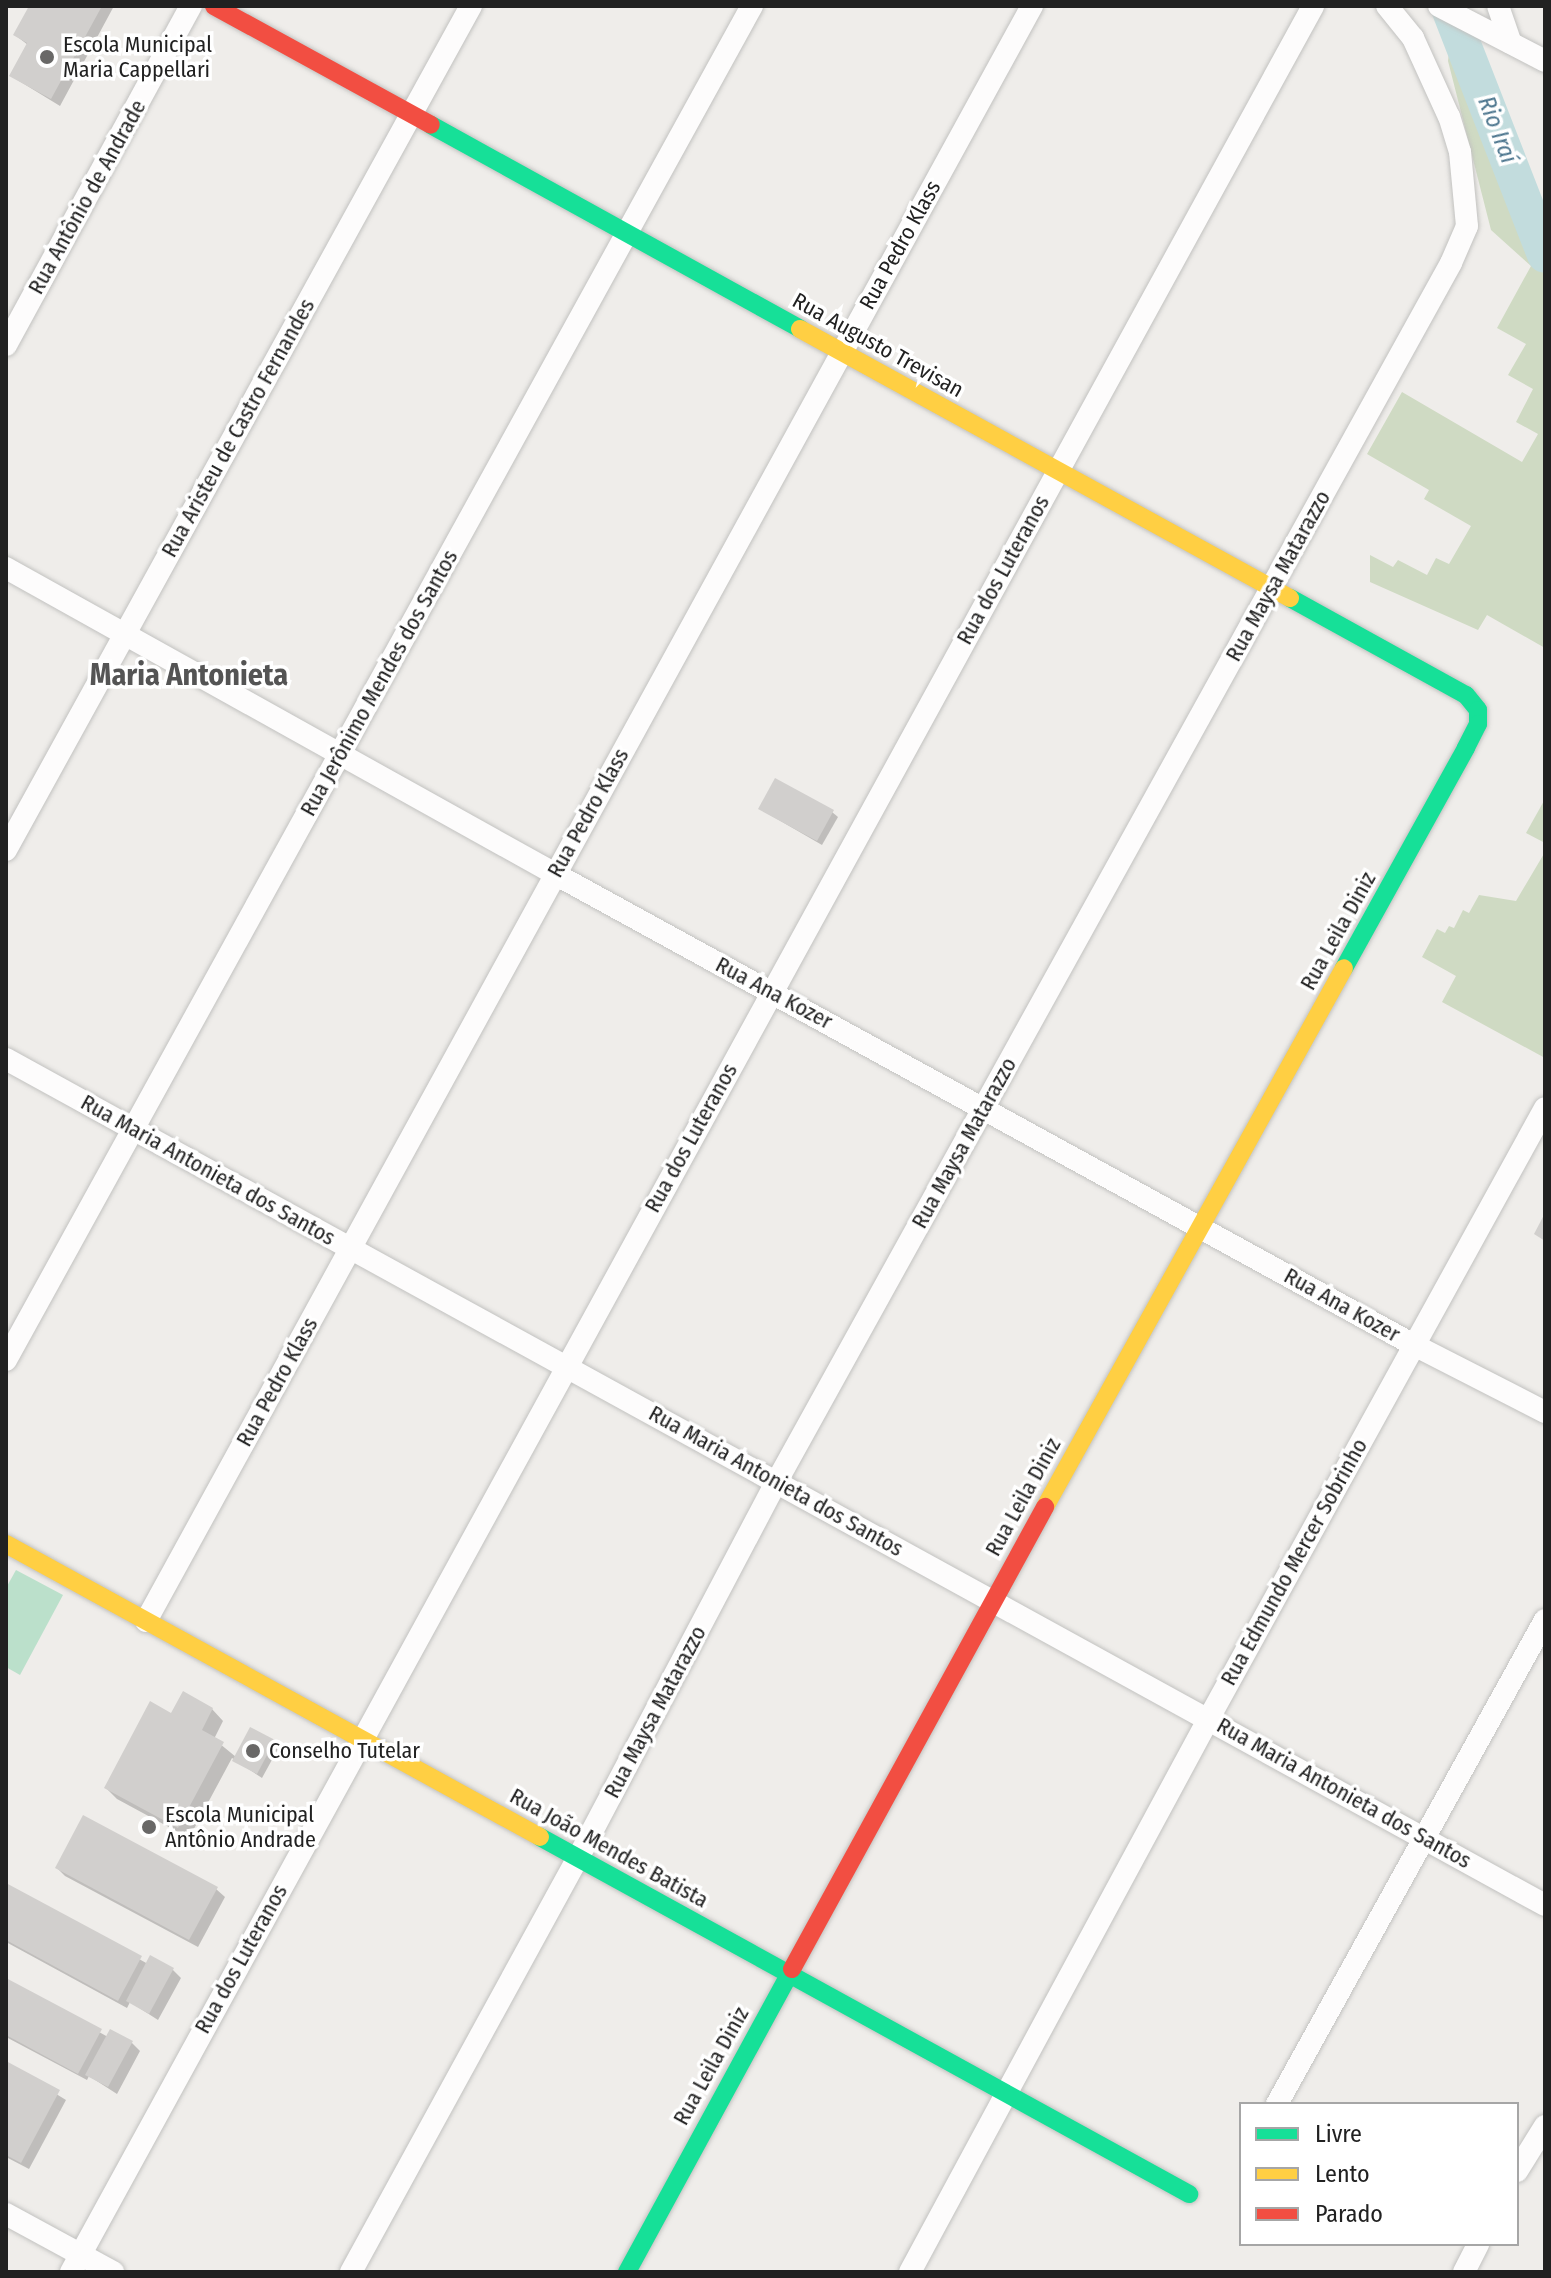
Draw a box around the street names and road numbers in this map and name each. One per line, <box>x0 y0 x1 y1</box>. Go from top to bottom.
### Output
street label: Rua Antônio de Andrade <box>23 95 151 299</box>
street label: Rua Pedro Klass <box>854 176 946 314</box>
street label: Rua Augusto Trevisan <box>788 287 968 403</box>
street label: Rua Aristeu de Castro Fernandes <box>156 294 320 562</box>
street label: Rua Maysa Matarazzo <box>1220 486 1336 666</box>
street label: Rua dos Luteranos <box>951 491 1055 649</box>
street label: Rua Jerônimo Mendes dos Santos <box>295 545 463 821</box>
street label: Rua Pedro Klass <box>542 744 634 882</box>
street label: Rua Leila Diniz <box>1295 867 1381 995</box>
street label: Rua Ana Kozer <box>711 951 837 1035</box>
street label: Rua Maysa Matarazzo <box>906 1053 1022 1233</box>
street label: Rua dos Luteranos <box>639 1059 743 1217</box>
street label: Rua Maria Antonieta dos Santos <box>76 1089 340 1251</box>
street label: Rua Ana Kozer <box>1279 1262 1405 1348</box>
street label: Rua Pedro Klass <box>231 1313 323 1451</box>
street label: Rua Maria Antonieta dos Santos <box>644 1400 908 1562</box>
street label: Rua Leila Diniz <box>980 1433 1066 1561</box>
street label: Rua Edmundo Mercer Sobrinho <box>1215 1434 1373 1690</box>
street label: Rua Maysa Matarazzo <box>598 1621 712 1803</box>
street label: Rua Maria Antonieta dos Santos <box>1212 1712 1476 1874</box>
street label: Rua João Mendes Batista <box>505 1783 713 1913</box>
street label: Rua dos Luteranos <box>189 1880 293 2038</box>
street label: Rua Leila Diniz <box>668 2002 754 2130</box>

